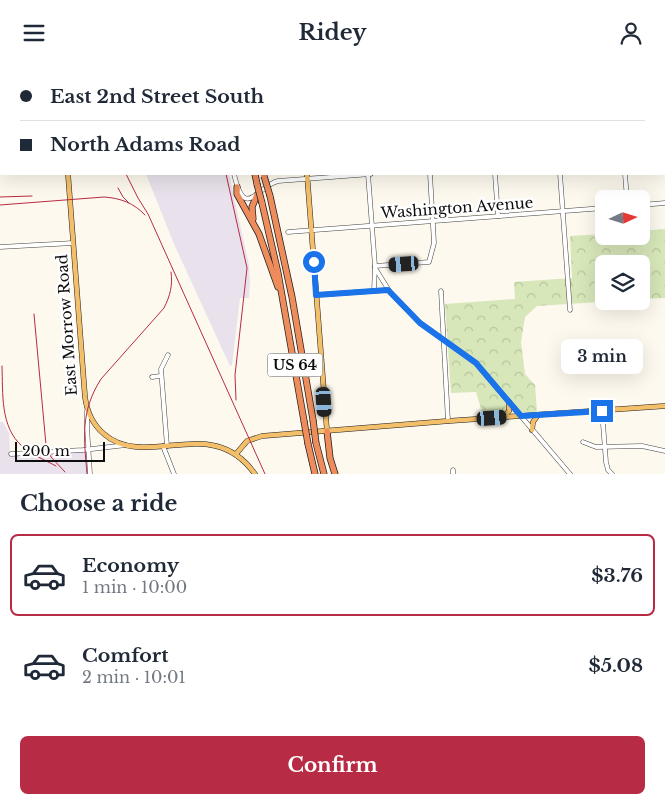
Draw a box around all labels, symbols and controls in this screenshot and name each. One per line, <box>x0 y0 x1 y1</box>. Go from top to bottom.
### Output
icon: menu <box>20 19 48 47</box>
text: Ridey <box>299 19 366 46</box>
icon: person <box>617 19 645 47</box>
text: East 2nd Street South <box>50 85 264 108</box>
text: North Adams Road <box>50 133 240 156</box>
north arrow <box>595 190 650 245</box>
map controls <box>595 190 650 310</box>
street label: Washington Avenue <box>379 193 534 222</box>
route start <box>303 251 325 273</box>
street label: East Morrow Road <box>52 254 81 397</box>
car <box>388 255 419 273</box>
button: layers <box>595 255 650 310</box>
callout: 3 min <box>561 339 643 373</box>
text: 3 min <box>577 346 627 366</box>
road number: US 64 <box>268 353 322 377</box>
car <box>315 387 332 417</box>
route end <box>591 400 613 422</box>
car <box>476 409 507 427</box>
scale bar <box>15 439 105 462</box>
text: 200 m <box>22 442 70 460</box>
text: Choose a ride <box>20 490 177 517</box>
icon: car <box>22 553 67 598</box>
text: Economy <box>82 554 179 577</box>
text: $3.76 <box>591 564 643 587</box>
text: 1 min · 10:00 <box>82 577 187 597</box>
icon: car <box>22 643 67 688</box>
text: Comfort <box>82 644 169 667</box>
text: $5.08 <box>588 654 643 677</box>
text: 2 min · 10:01 <box>82 667 186 687</box>
button: Confirm <box>20 736 645 794</box>

